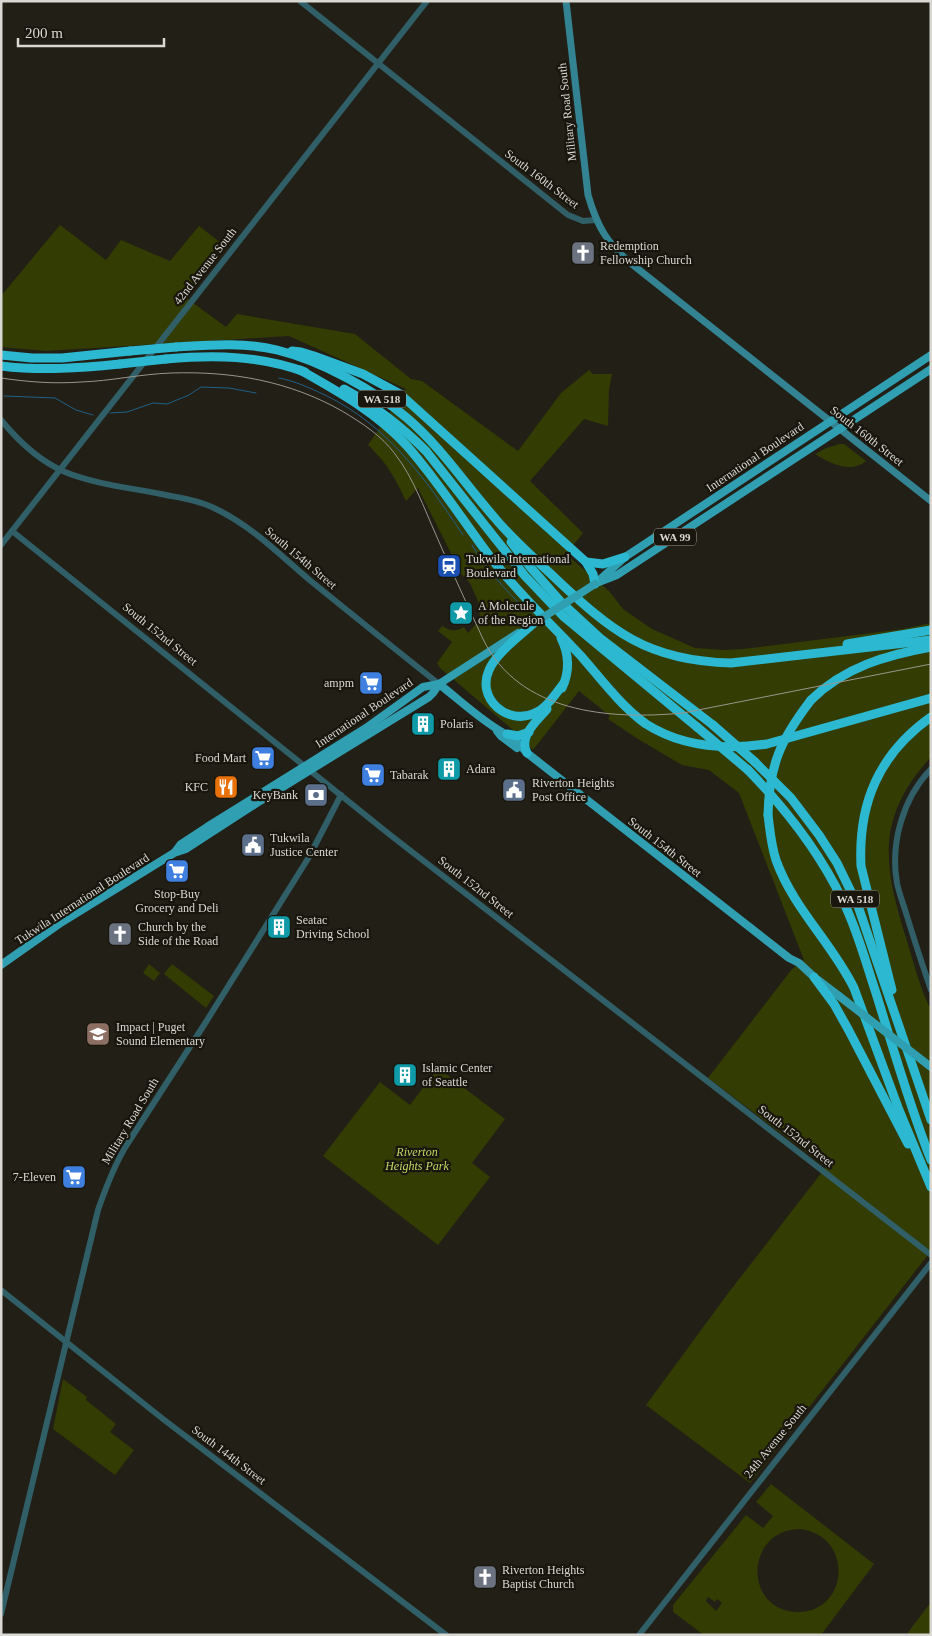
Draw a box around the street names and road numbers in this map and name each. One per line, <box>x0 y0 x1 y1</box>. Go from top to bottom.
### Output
street label: Military Road South <box>555 62 579 162</box>
street label: South 160th Street <box>502 147 582 212</box>
street label: 42nd Avenue South <box>171 225 239 307</box>
road number: WA 518 <box>358 390 406 408</box>
street label: South 160th Street <box>827 403 907 469</box>
street label: International Boulevard <box>704 419 806 495</box>
street label: South 154th Street <box>262 524 340 592</box>
road number: WA 99 <box>654 528 696 546</box>
street label: South 152nd Street <box>120 600 201 669</box>
street label: International Boulevard <box>313 675 415 751</box>
street label: South 154th Street <box>625 814 705 880</box>
street label: Tukwila International Boulevard <box>12 850 152 948</box>
street label: South 152nd Street <box>435 853 517 921</box>
road number: WA 518 <box>831 891 879 908</box>
street label: Military Road South <box>99 1075 161 1167</box>
street label: South 152nd Street <box>755 1102 837 1170</box>
street label: 24th Avenue South <box>741 1401 809 1481</box>
street label: South 144th Street <box>189 1423 269 1488</box>

